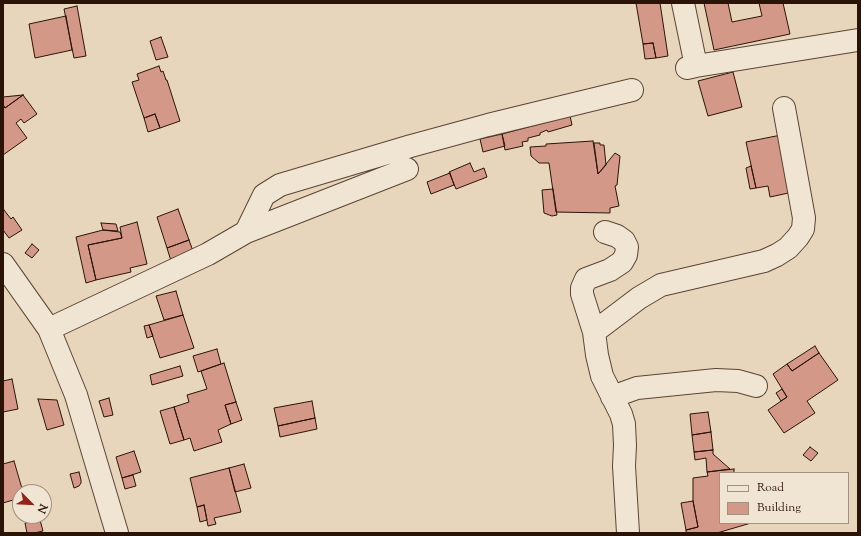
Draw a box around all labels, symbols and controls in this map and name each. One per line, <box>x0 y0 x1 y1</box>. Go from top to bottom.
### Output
legend <box>719 472 849 524</box>
text: Road <box>757 479 784 497</box>
north arrow <box>12 484 52 524</box>
text: Building <box>757 499 801 517</box>
text: N <box>33 501 51 516</box>

